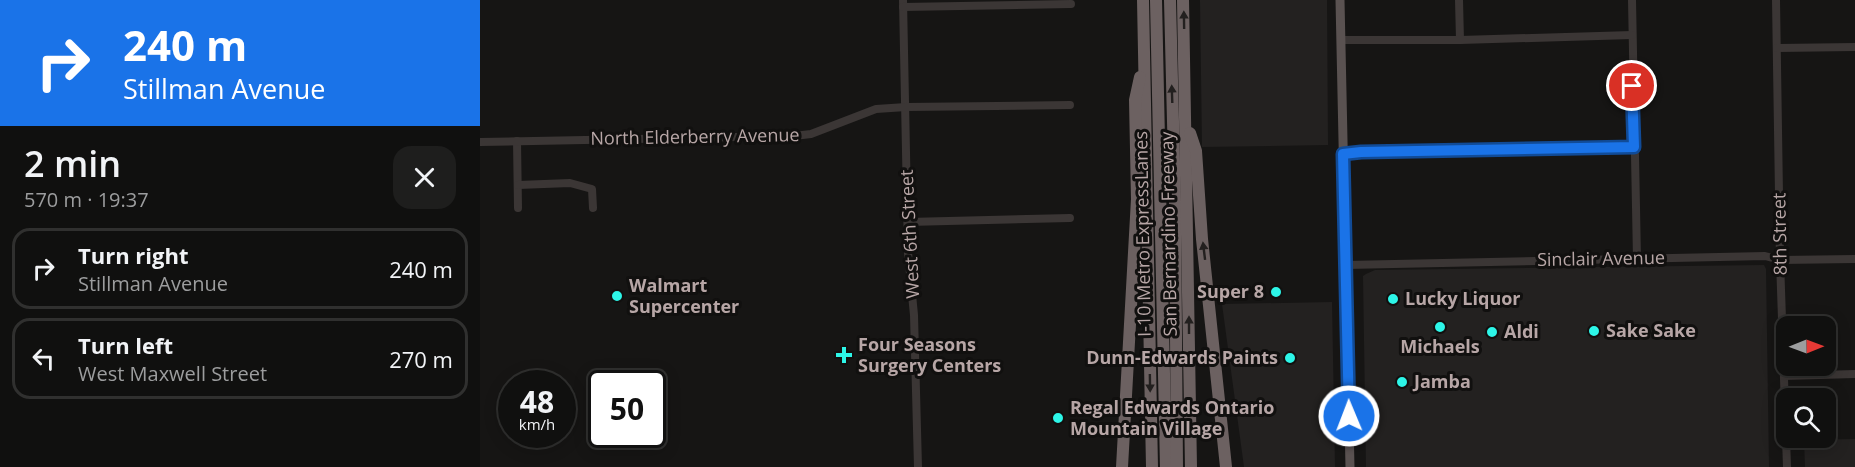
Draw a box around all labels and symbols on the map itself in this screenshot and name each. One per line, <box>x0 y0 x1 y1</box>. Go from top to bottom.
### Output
one-way arrow <box>1179 11 1188 30</box>
pin <box>1606 60 1657 111</box>
one-way arrow <box>1168 84 1177 103</box>
street label: North Elderberry Avenue <box>590 122 800 150</box>
street label: San Bernardino Freeway <box>1154 130 1182 337</box>
street label: I-10 Metro ExpressLanes <box>1128 131 1156 337</box>
street label: West 6th Street <box>894 169 924 299</box>
street label: 8th Street <box>1766 192 1792 276</box>
one-way arrow <box>1199 241 1208 260</box>
street label: Sinclair Avenue <box>1537 245 1665 271</box>
place label: Walmart Supercenter <box>629 273 739 318</box>
place label: Super 8 <box>1197 279 1264 303</box>
marker: Super 8 <box>1269 285 1283 299</box>
place label: Lucky Liquor <box>1405 286 1521 310</box>
marker: Walmart Supercenter <box>610 289 624 303</box>
marker: Lucky Liquor <box>1386 292 1400 306</box>
one-way arrow <box>1184 315 1194 334</box>
north arrow <box>1776 316 1836 376</box>
place label: Sake Sake <box>1606 318 1696 342</box>
place label: Aldi <box>1504 319 1539 343</box>
marker: Michaels <box>1433 320 1447 334</box>
marker: Sake Sake <box>1587 324 1601 338</box>
marker: Aldi <box>1485 325 1499 339</box>
place label: Four Seasons Surgery Centers <box>858 332 1001 377</box>
place label: Michaels <box>1400 334 1480 358</box>
place label: Dunn-Edwards Paints <box>1086 345 1278 369</box>
marker: Four Seasons Surgery Centers <box>835 346 853 364</box>
marker: Dunn-Edwards Paints <box>1283 351 1297 365</box>
place label: Jamba <box>1412 369 1471 393</box>
speed limit sign: 50 <box>588 370 666 448</box>
one-way arrow <box>1145 374 1155 393</box>
marker: Jamba <box>1395 375 1409 389</box>
position arrow <box>1317 384 1381 448</box>
place label: Regal Edwards Ontario Mountain Village <box>1070 395 1274 440</box>
marker: Regal Edwards Ontario Mountain Village <box>1051 411 1065 425</box>

